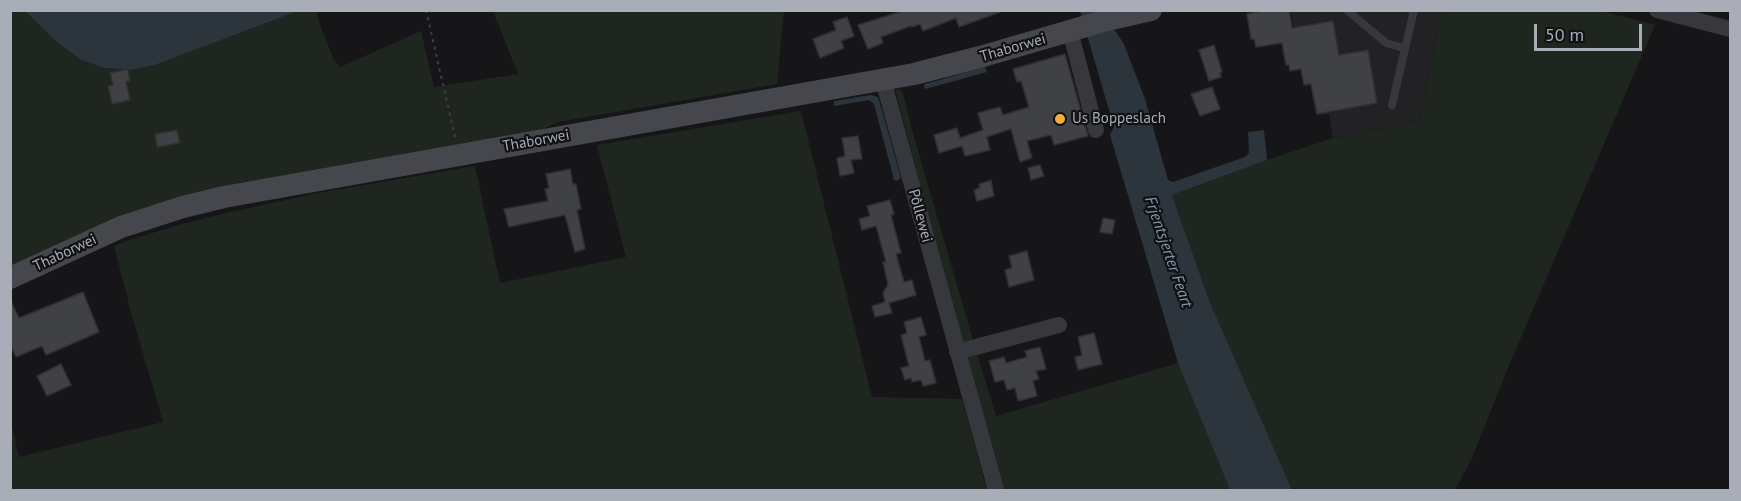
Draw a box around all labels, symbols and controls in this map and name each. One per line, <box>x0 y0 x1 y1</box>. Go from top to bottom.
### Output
scale bar <box>1537 12 1645 50</box>
text: 50 m <box>1545 23 1584 46</box>
street label: Thaborwei <box>978 30 1048 66</box>
place label: Us Boppeslach <box>1072 110 1166 128</box>
marker: Us Boppeslach <box>1053 112 1067 126</box>
street label: Thaborwei <box>501 126 571 156</box>
street label: Pôllewei <box>904 187 936 245</box>
water label: Frjentsjerter Feart <box>1140 194 1196 310</box>
street label: Thaborwei <box>31 231 99 275</box>

